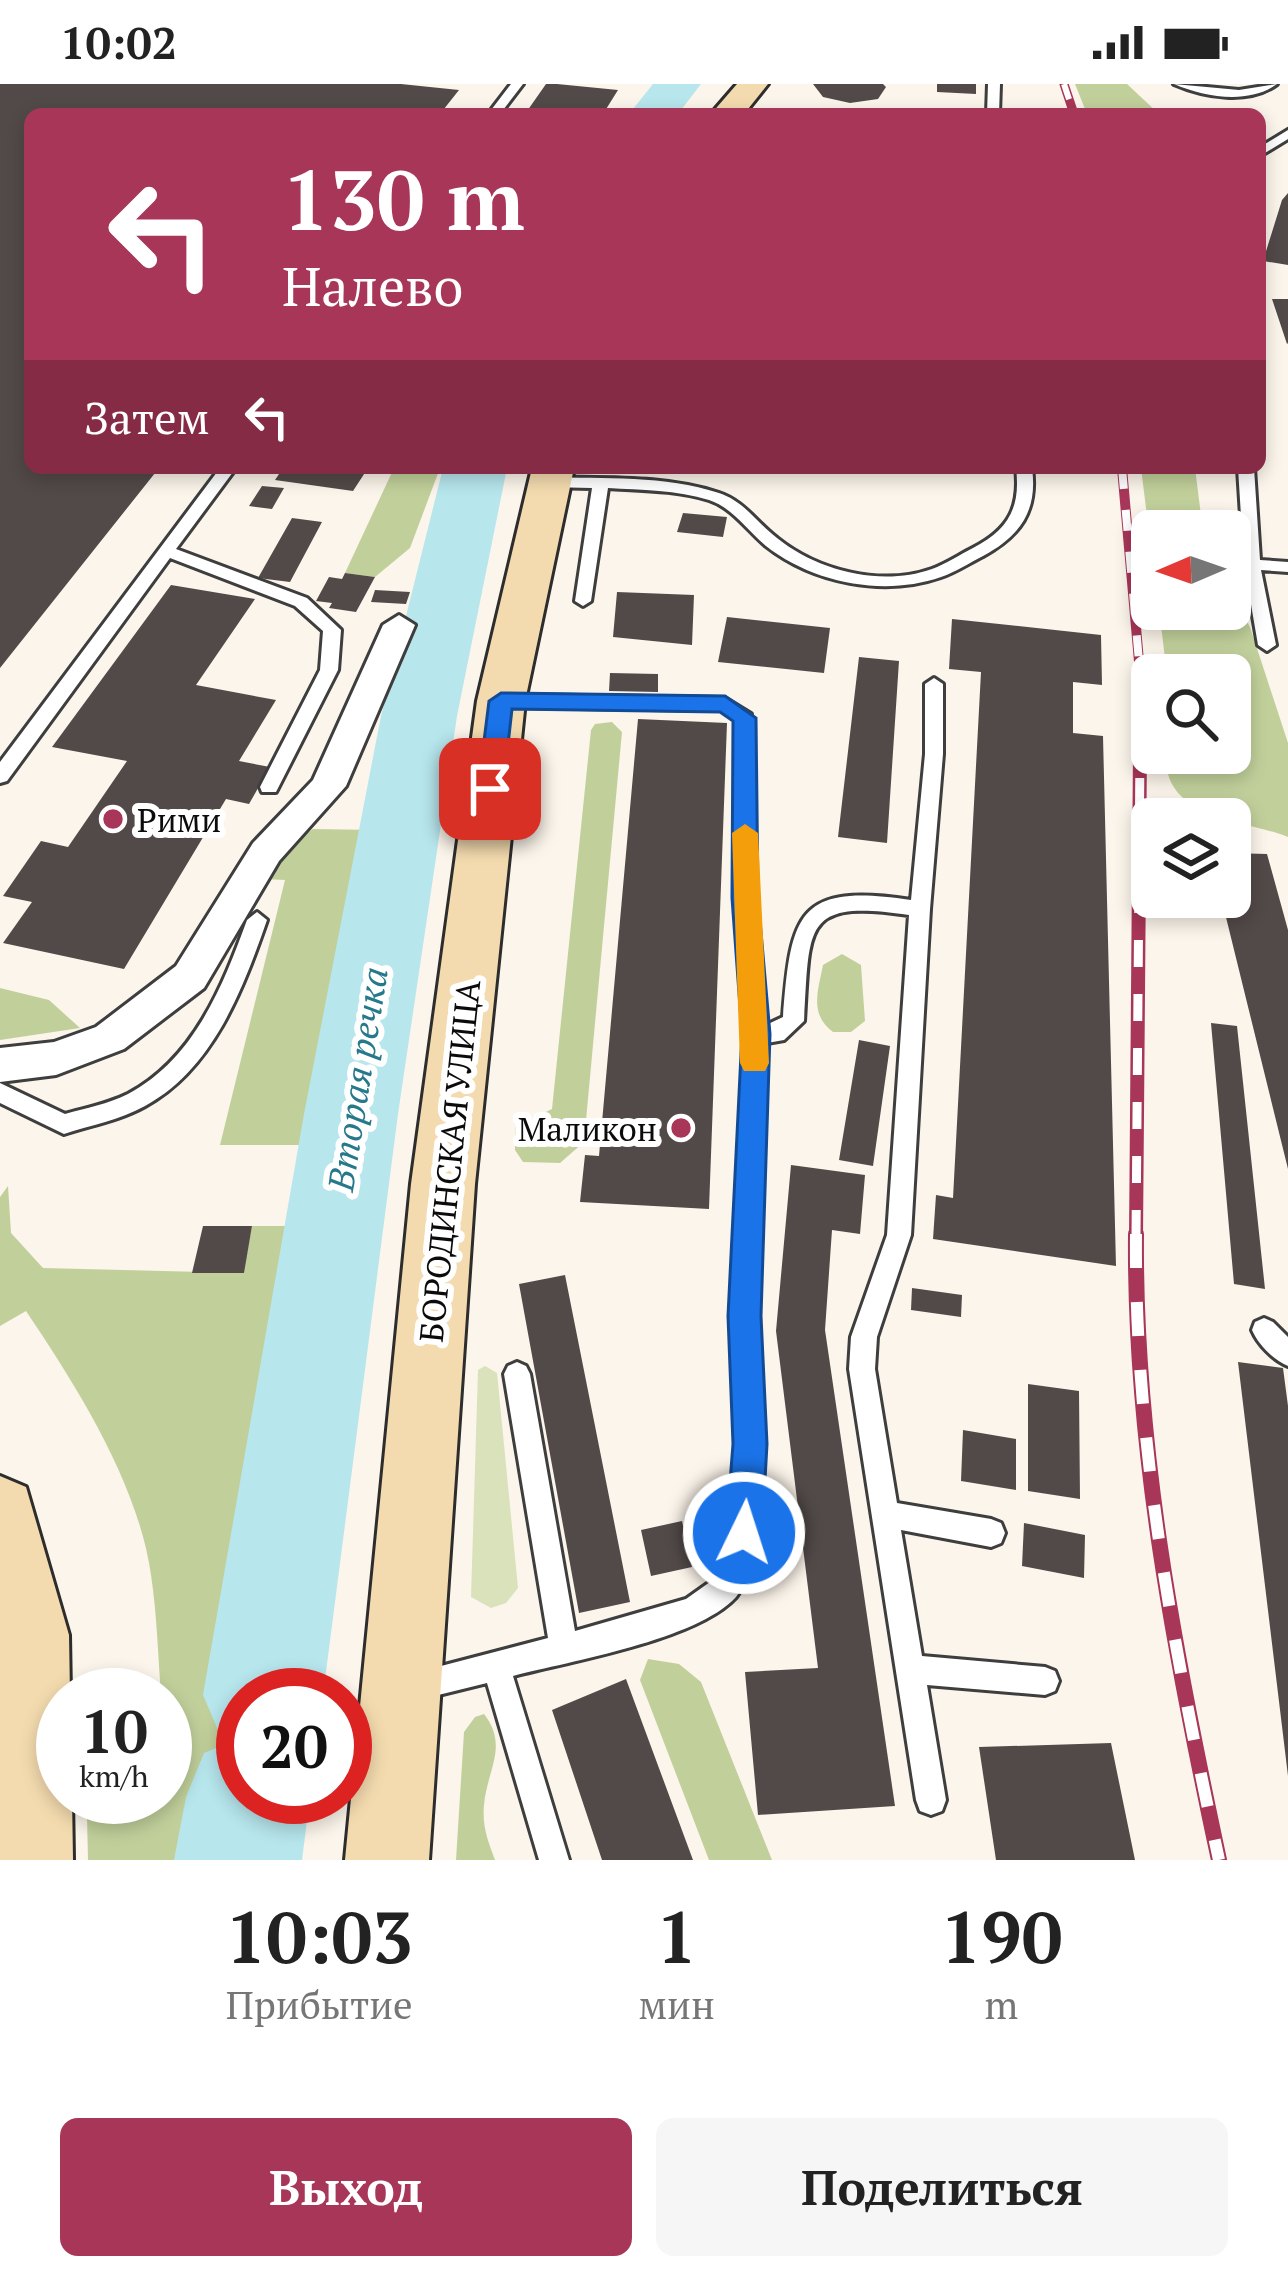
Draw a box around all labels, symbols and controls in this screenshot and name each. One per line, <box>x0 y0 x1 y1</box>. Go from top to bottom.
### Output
text: 10:02 <box>60 12 177 72</box>
text: 130 m <box>282 143 525 254</box>
icon: left <box>84 156 240 312</box>
text: Налево <box>282 250 463 321</box>
icon: left <box>234 384 300 450</box>
text: Затем <box>84 387 210 447</box>
north arrow <box>1131 510 1251 630</box>
map controls <box>1131 510 1251 918</box>
button: search <box>1131 654 1251 774</box>
pin <box>439 738 541 840</box>
icon: arrive <box>457 756 523 822</box>
place label: Рими <box>137 798 221 841</box>
button: layers <box>1131 798 1251 918</box>
marker: Рими <box>100 806 126 832</box>
water label: Вторая речка <box>316 964 398 1195</box>
street label: БОРОДИНСКАЯ УЛИЦА <box>409 977 489 1344</box>
place label: Маликон <box>518 1107 657 1150</box>
marker: Маликон <box>668 1115 694 1141</box>
position arrow <box>681 1470 807 1596</box>
speed limit sign: 20 <box>216 1668 372 1824</box>
text: 10 <box>80 1691 148 1770</box>
text: km/h <box>79 1756 149 1796</box>
text: 10:03 <box>226 1888 413 1984</box>
text: 1 <box>656 1888 697 1984</box>
text: 190 <box>940 1888 1062 1984</box>
text: Прибытие <box>226 1978 413 2030</box>
text: мин <box>638 1978 715 2030</box>
text: m <box>985 1978 1018 2030</box>
button: Выход <box>60 2118 632 2256</box>
button: Поделиться <box>656 2118 1228 2256</box>

